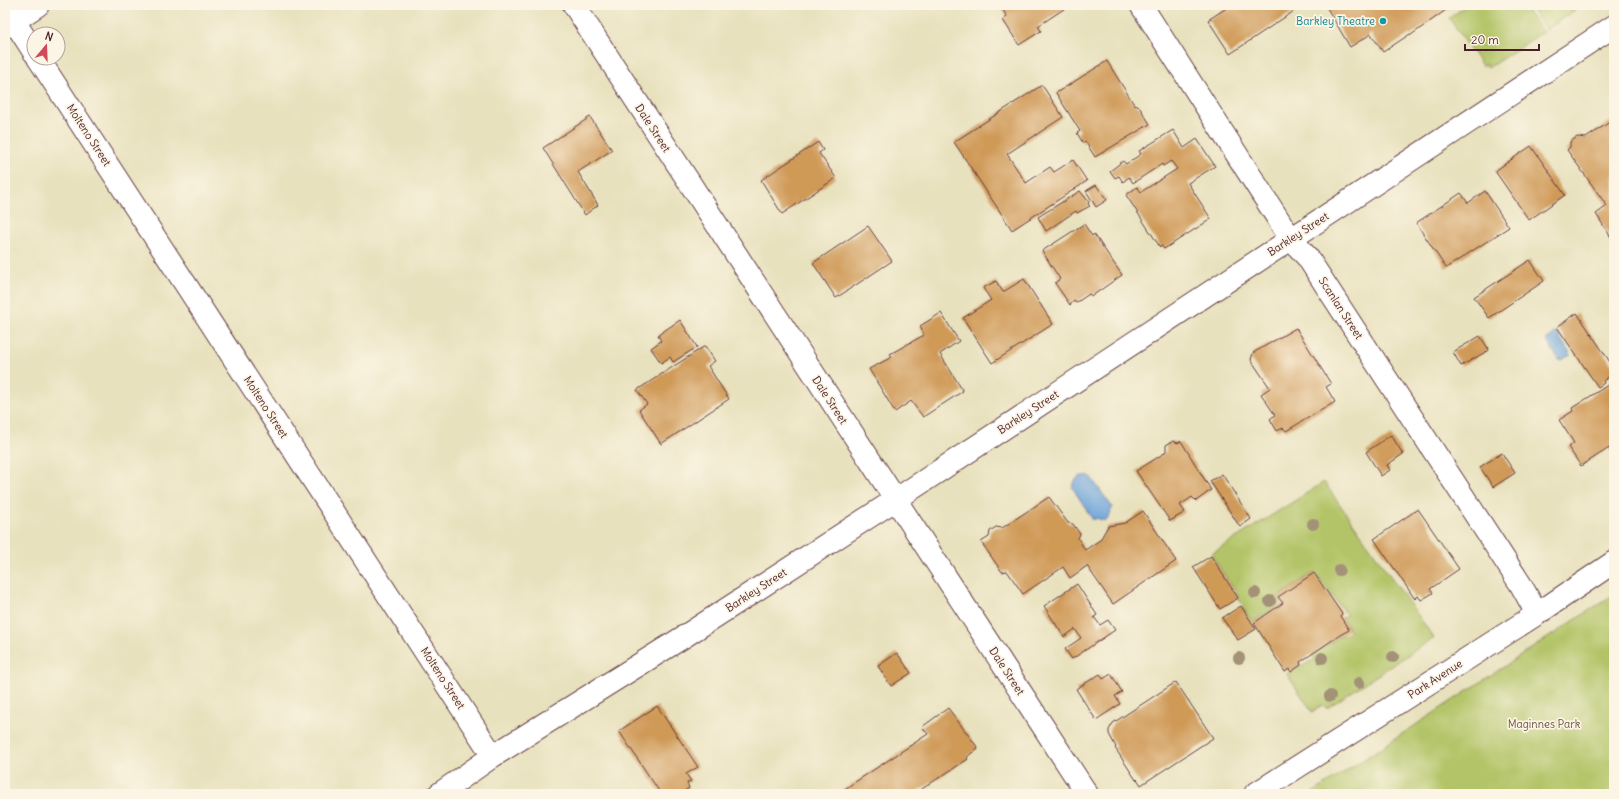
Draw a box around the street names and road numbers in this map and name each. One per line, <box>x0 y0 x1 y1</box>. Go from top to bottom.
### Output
street label: Molteno Street <box>64 101 115 169</box>
street label: Dale Street <box>632 101 674 155</box>
street label: Barkley Street <box>1265 209 1331 259</box>
street label: Scanlan Street <box>1316 274 1366 342</box>
street label: Molteno Street <box>241 373 292 441</box>
street label: Dale Street <box>809 373 851 427</box>
street label: Barkley Street <box>995 387 1061 437</box>
street label: Barkley Street <box>723 565 789 615</box>
street label: Molteno Street <box>418 644 469 712</box>
street label: Dale Street <box>986 644 1028 698</box>
street label: Park Avenue <box>1405 656 1465 702</box>

